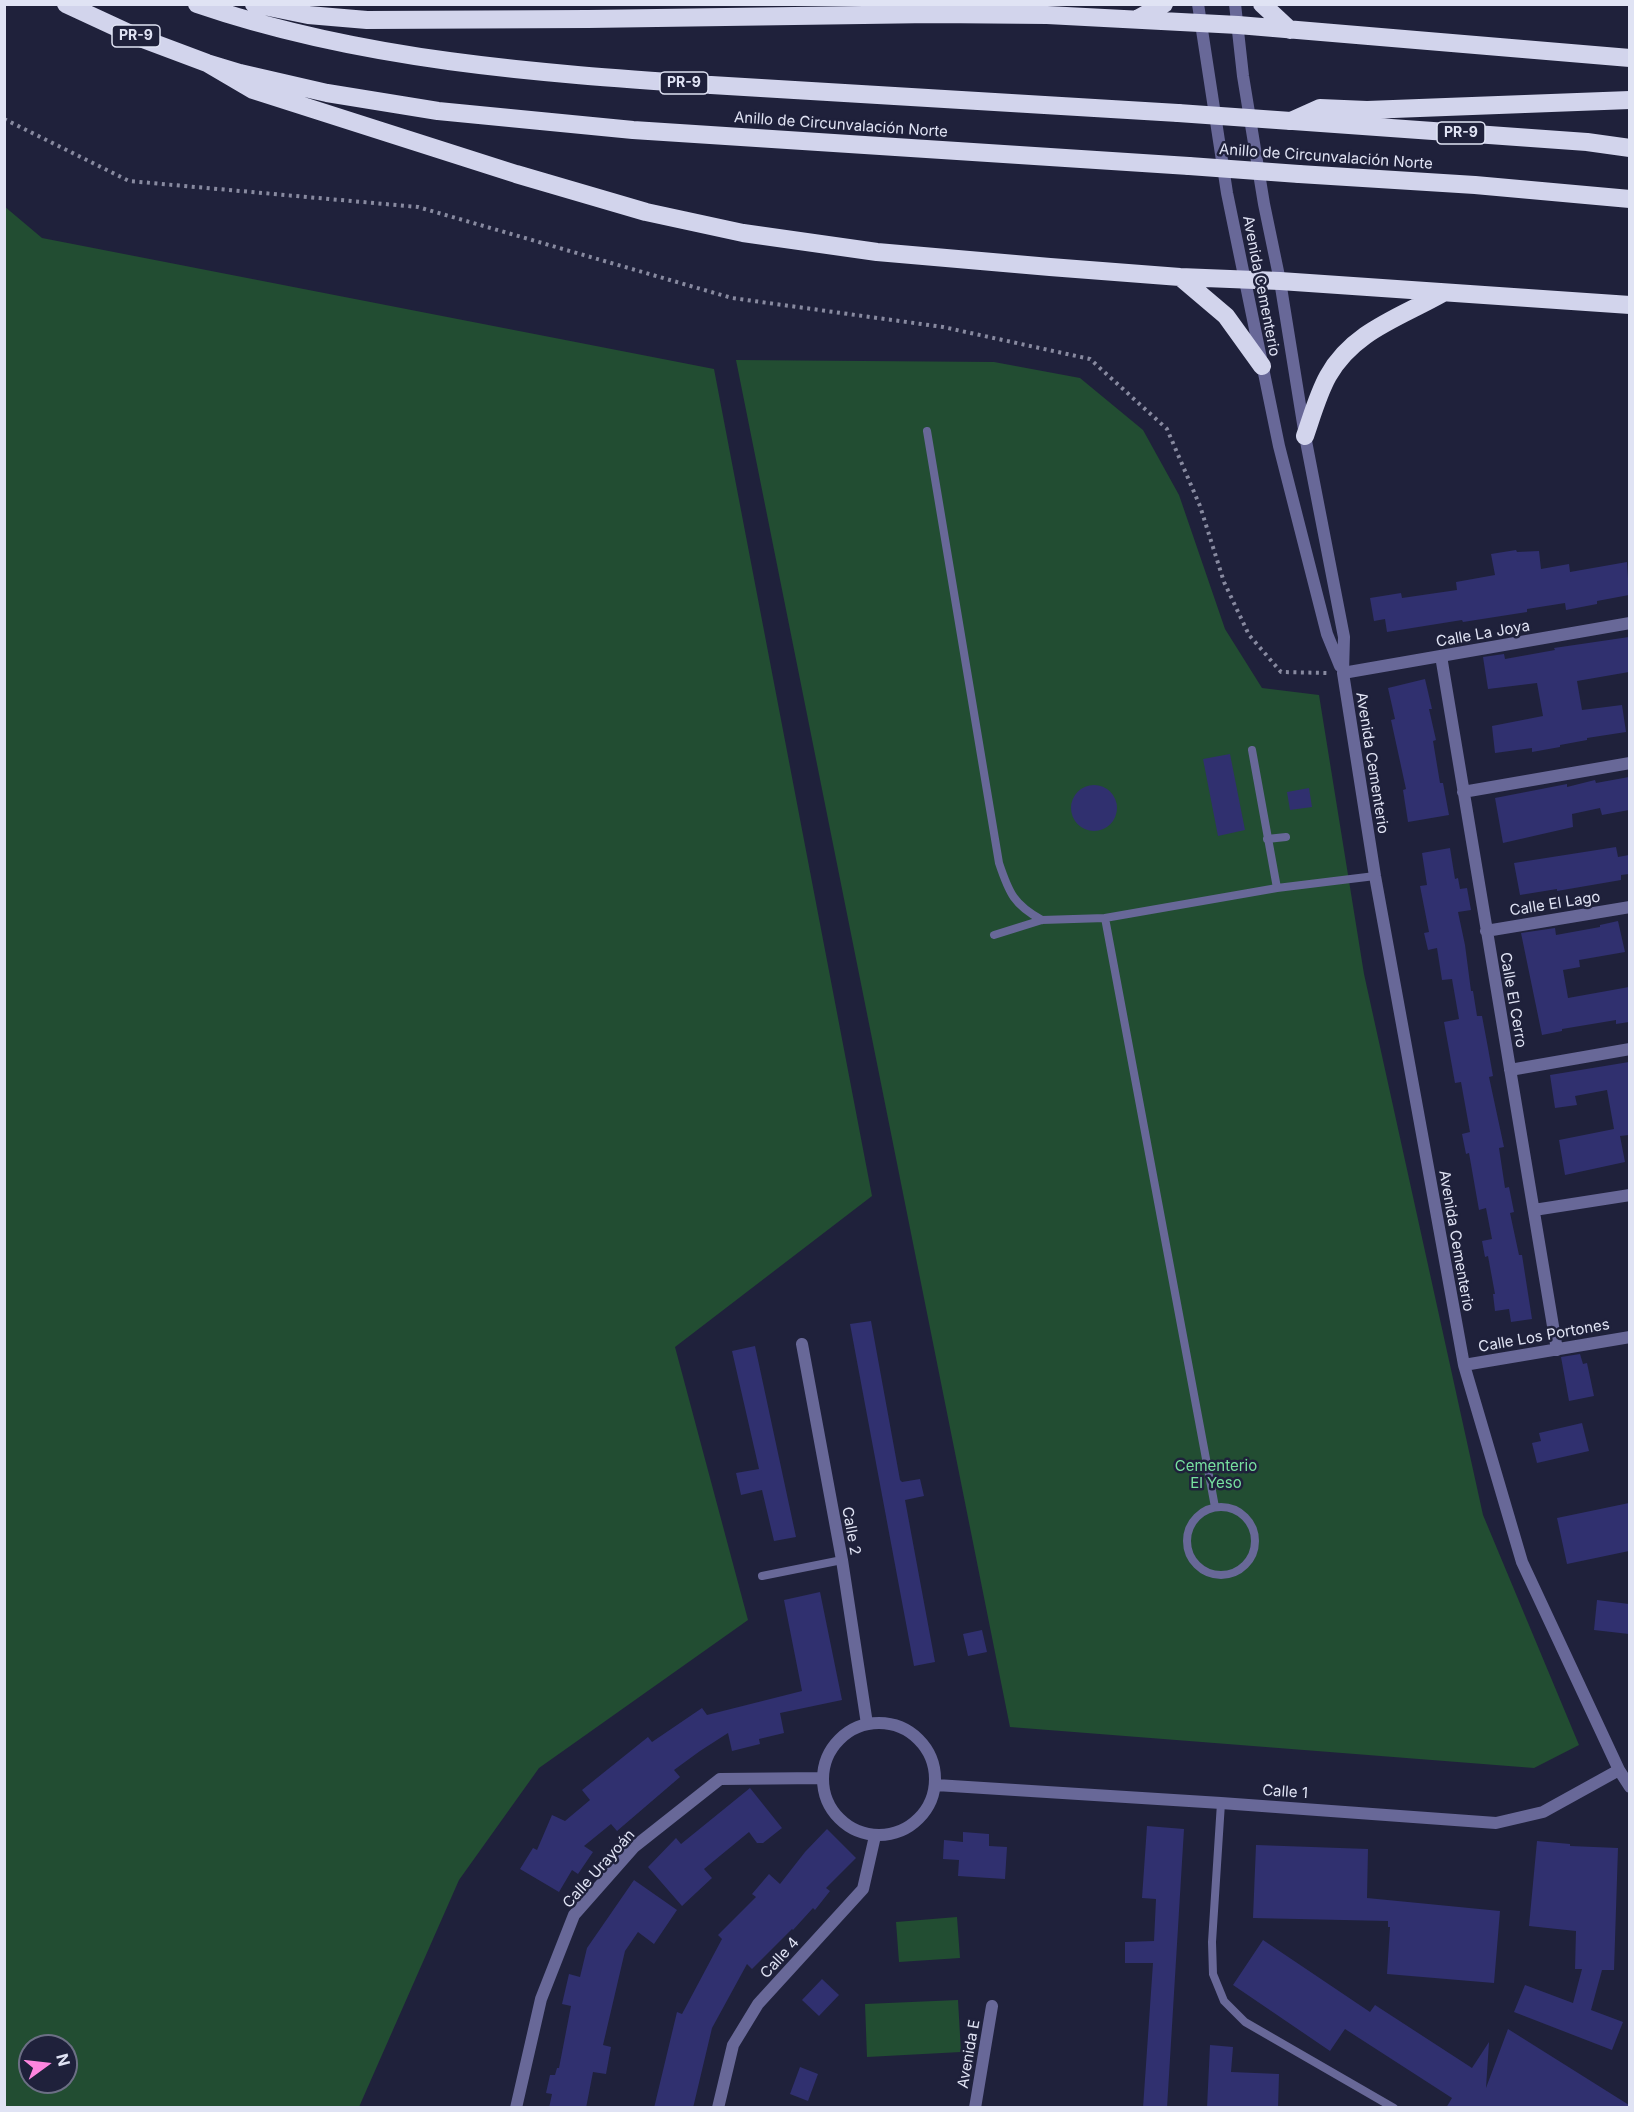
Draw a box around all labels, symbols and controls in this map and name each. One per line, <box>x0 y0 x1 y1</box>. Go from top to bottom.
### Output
road number: PR-9 <box>112 25 160 47</box>
road number: PR-9 <box>660 72 708 94</box>
street label: Anillo de Circunvalación Norte <box>733 109 949 141</box>
road number: PR-9 <box>1437 122 1485 144</box>
street label: Anillo de Circunvalación Norte <box>1218 141 1434 173</box>
street label: Avenida Cementerio <box>1239 214 1283 358</box>
street label: Calle La Joya <box>1435 617 1531 651</box>
street label: Avenida Cementerio <box>1352 691 1392 835</box>
street label: Calle El Lago <box>1508 888 1602 920</box>
street label: Calle El Cerro <box>1496 951 1530 1049</box>
street label: Avenida Cementerio <box>1435 1169 1477 1313</box>
street label: Calle Los Portones <box>1477 1316 1611 1356</box>
park label: Cementerio El Yeso <box>1175 1457 1257 1492</box>
street label: Calle 2 <box>838 1505 864 1557</box>
street label: Calle 1 <box>1262 1781 1308 1803</box>
street label: Calle Urayoán <box>559 1826 639 1912</box>
street label: Calle 4 <box>757 1934 803 1982</box>
street label: Avenida E <box>954 2018 984 2090</box>
north arrow <box>18 2034 78 2094</box>
text: N <box>52 2051 75 2068</box>

